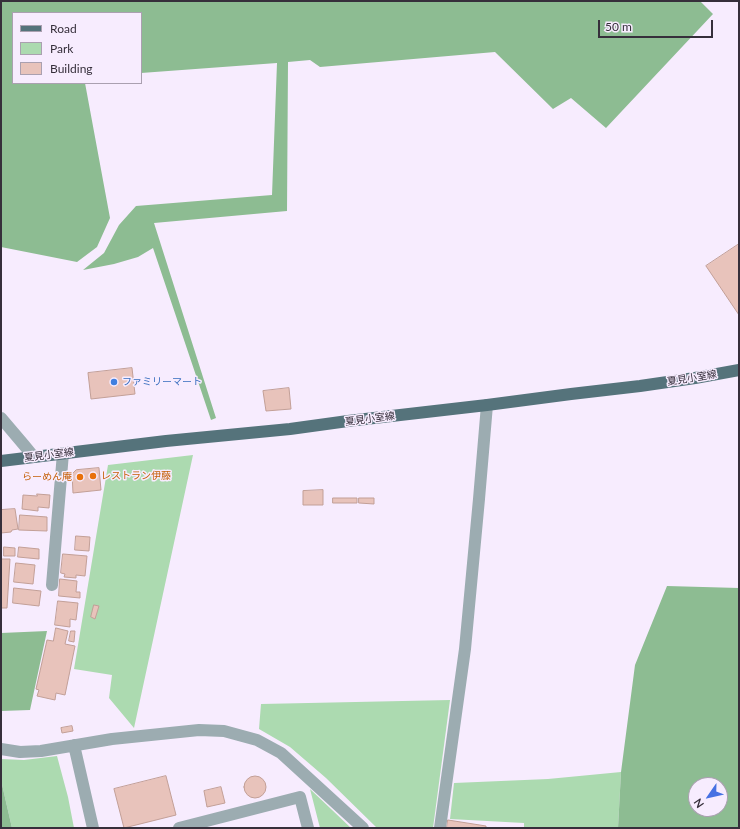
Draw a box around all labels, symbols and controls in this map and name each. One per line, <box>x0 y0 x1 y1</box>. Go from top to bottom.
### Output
legend <box>12 12 142 84</box>
scale bar <box>600 12 715 38</box>
text: 50 m <box>605 19 632 34</box>
text: Road <box>50 21 77 36</box>
text: Park <box>50 41 73 56</box>
text: Building <box>50 61 93 76</box>
street label: 夏見小室線 <box>666 368 718 388</box>
place label: ファミリーマート <box>122 376 202 388</box>
marker: ファミリーマート <box>109 377 119 387</box>
street label: 夏見小室線 <box>344 410 396 428</box>
street label: 夏見小室線 <box>23 446 75 464</box>
place label: レストラン伊藤 <box>101 470 171 482</box>
place label: らーめん庵 <box>22 471 72 483</box>
marker: レストラン伊藤 <box>88 471 98 481</box>
marker: らーめん庵 <box>75 472 85 482</box>
north arrow <box>688 777 728 817</box>
text: N <box>691 796 706 811</box>

